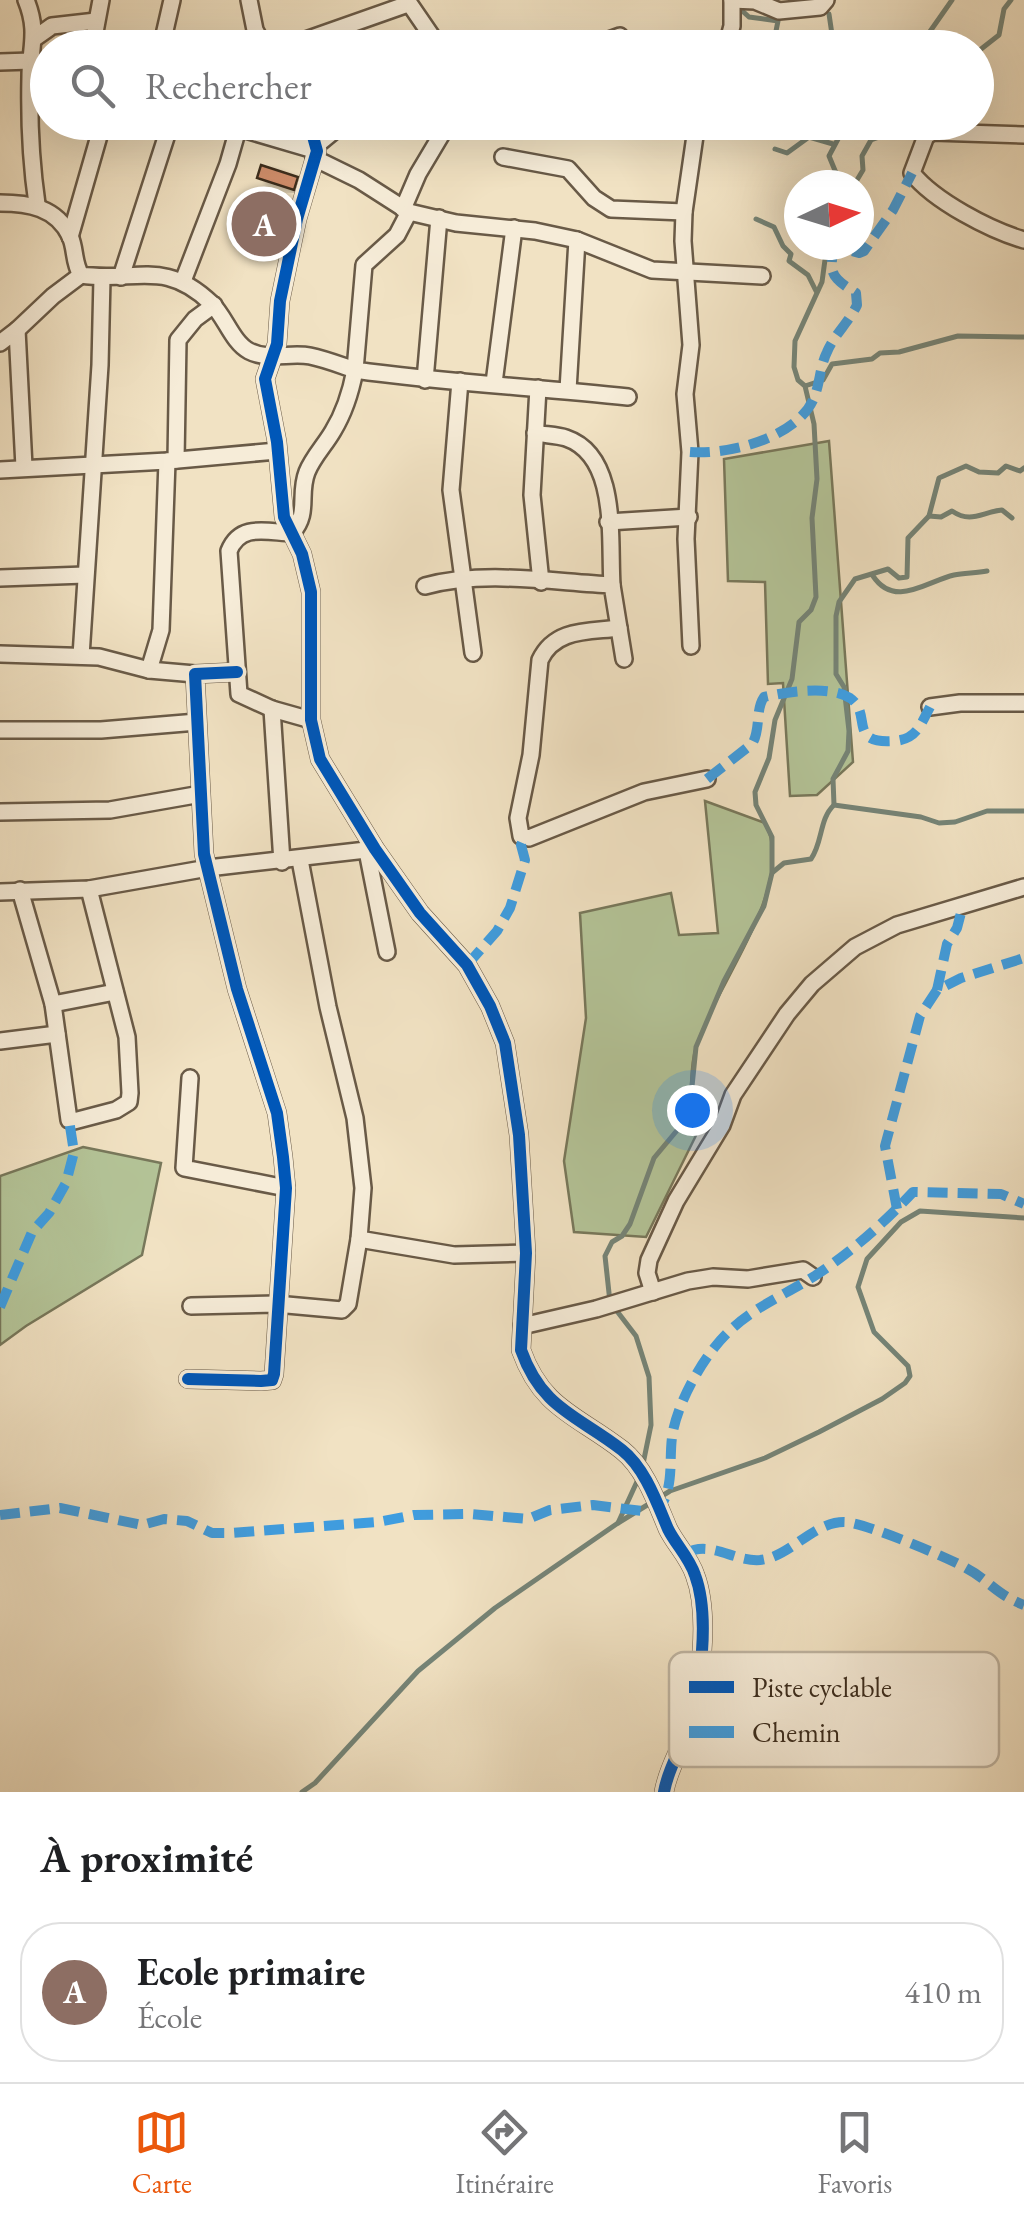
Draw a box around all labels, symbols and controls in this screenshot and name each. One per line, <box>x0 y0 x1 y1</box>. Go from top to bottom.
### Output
search box <box>30 30 994 140</box>
icon: search <box>65 58 120 113</box>
text: Rechercher <box>145 61 312 110</box>
north arrow <box>784 170 874 260</box>
pin: A <box>232 186 296 262</box>
your location <box>667 1085 718 1136</box>
legend <box>669 1652 999 1767</box>
text: Piste cyclable <box>752 1669 892 1705</box>
text: Chemin <box>752 1714 841 1750</box>
text: À proximité <box>40 1830 253 1885</box>
text: Ecole primaire <box>137 1947 365 1996</box>
text: A <box>63 1971 86 2013</box>
text: 410 m <box>905 1971 982 2013</box>
text: École <box>137 1996 202 2038</box>
tab: Carte <box>132 2105 192 2201</box>
tab: Itinéraire <box>455 2105 554 2201</box>
tab: Favoris <box>817 2105 892 2201</box>

